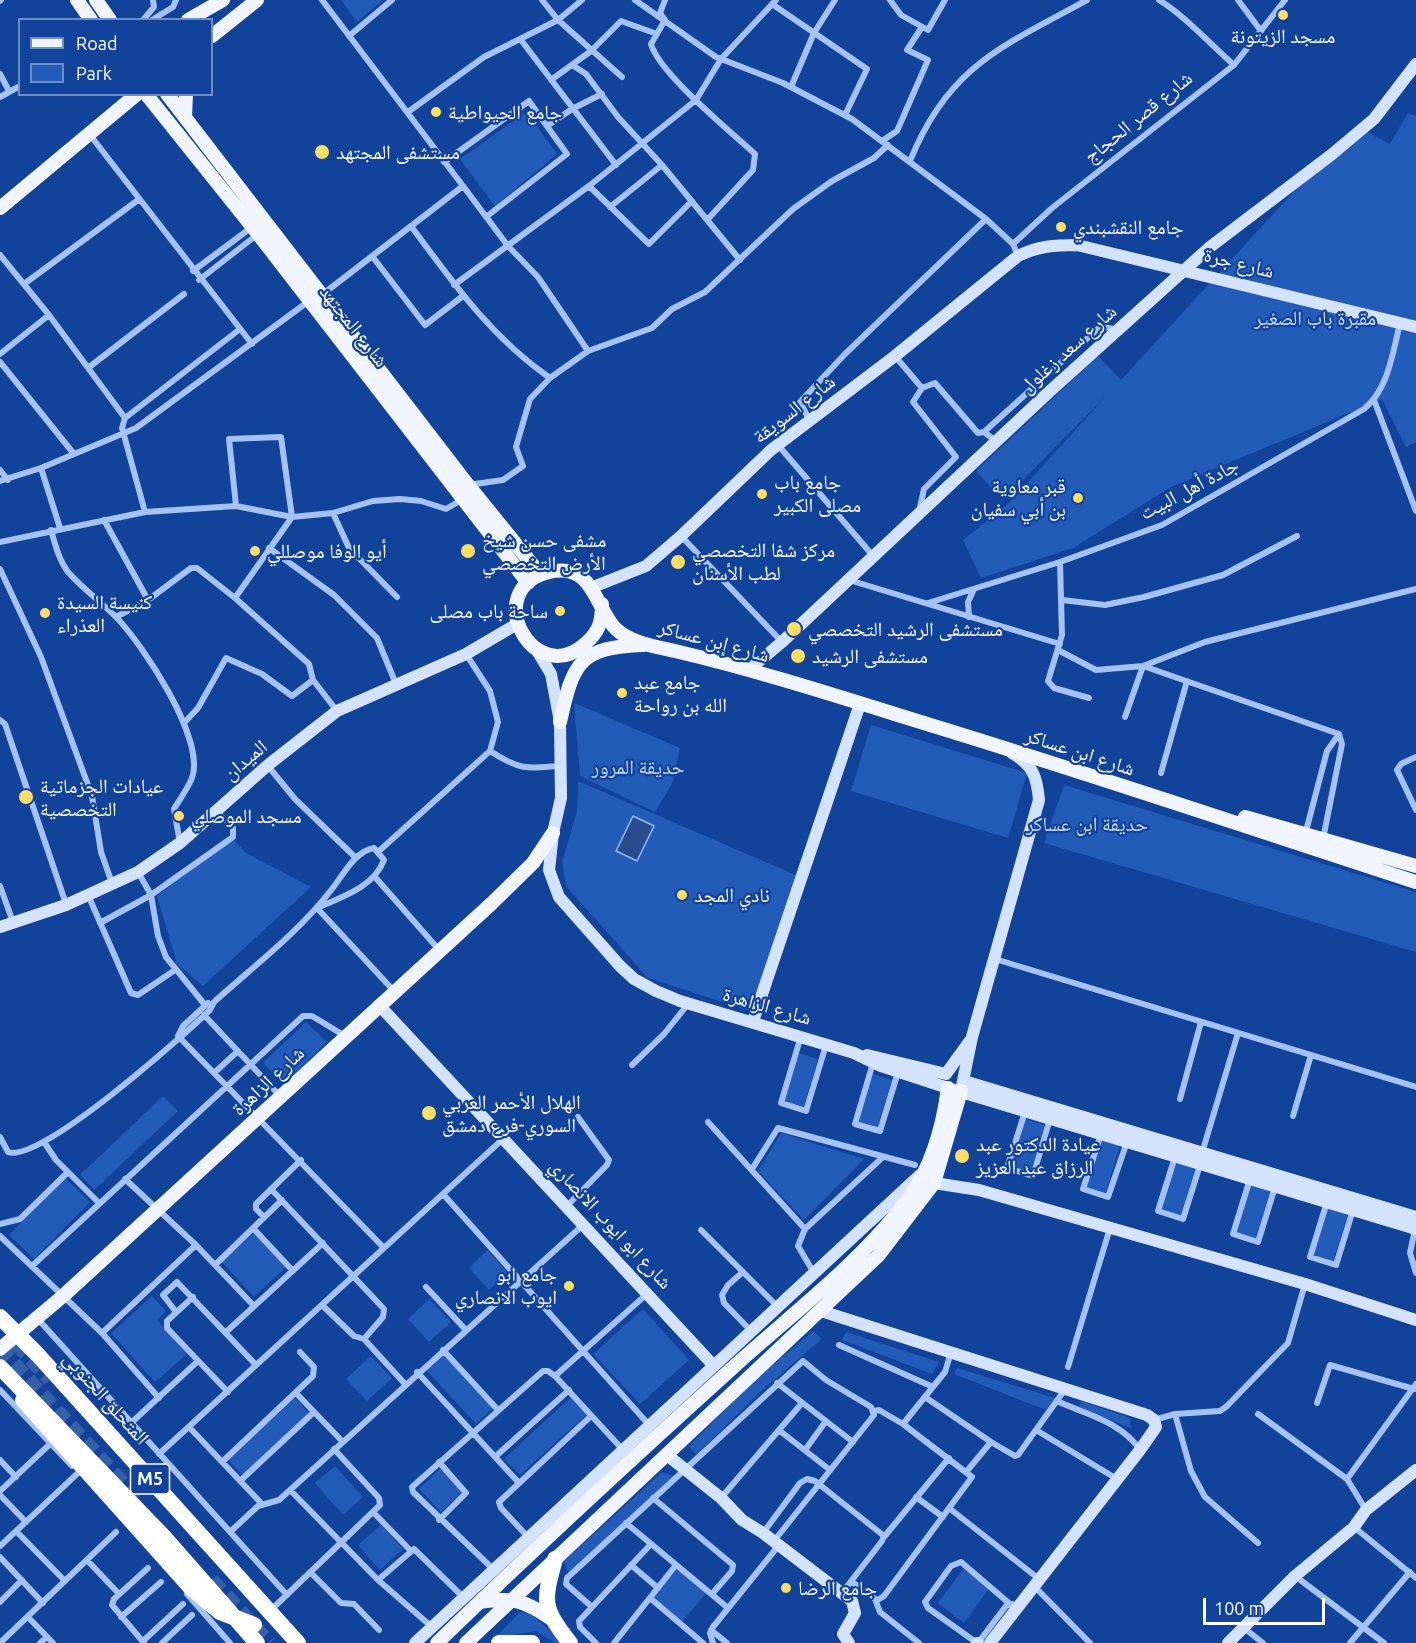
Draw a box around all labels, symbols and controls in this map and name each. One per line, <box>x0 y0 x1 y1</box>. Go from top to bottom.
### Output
marker: مسجد الزيتونة <box>1276 8 1290 22</box>
legend <box>18 18 213 96</box>
place label: مسجد الزيتونة <box>1231 24 1335 48</box>
text: Road <box>76 33 118 53</box>
text: Park <box>76 63 112 83</box>
street label: شارع قصر الحجاج <box>1079 66 1197 168</box>
place label: جامع الحيواطية <box>448 100 562 124</box>
marker: جامع الحيواطية <box>429 105 443 119</box>
place label: مستشفى المجتهد <box>336 140 460 164</box>
marker: مستشفى المجتهد <box>313 143 331 161</box>
place label: جامع النقشبندي <box>1073 215 1183 239</box>
marker: جامع النقشبندي <box>1054 220 1068 234</box>
street label: شارع جرة <box>1201 243 1277 283</box>
street label: شارع المجتهد <box>315 280 393 372</box>
street label: شارع سعد زغلول <box>1015 299 1121 399</box>
park label: مقبرة باب الصغير <box>1254 306 1376 330</box>
street label: شارع السويقة <box>748 369 840 449</box>
street label: جادة أهل البيت <box>1135 453 1243 525</box>
place label: جامع باب مصلى الكبير <box>774 470 861 517</box>
place label: قبر معاوية بن أبي سفيان <box>971 474 1066 521</box>
marker: جامع باب مصلى الكبير <box>755 487 769 501</box>
marker: قبر معاوية بن أبي سفيان <box>1071 491 1085 505</box>
place label: مشفى حسن شيخ الأرض التخصصي <box>482 528 606 575</box>
place label: مركز شفا التخصصي لطب الأسنان <box>692 538 835 585</box>
place label: أيو الوفا موصللي <box>267 539 387 563</box>
marker: مشفى حسن شيخ الأرض التخصصي <box>459 542 477 560</box>
marker: أيو الوفا موصللي <box>248 544 262 558</box>
marker: مركز شفا التخصصي لطب الأسنان <box>669 553 687 571</box>
place label: كنيسة السيدة العذراء <box>57 590 152 637</box>
place label: ساحة باب مصلى <box>430 599 548 623</box>
marker: ساحة باب مصلى <box>553 604 567 618</box>
marker: كنيسة السيدة العذراء <box>38 606 52 620</box>
street label: شارع إبن عساكر <box>656 615 772 667</box>
place label: مستشفى الرشيد التخصصي <box>808 617 1003 641</box>
marker: مستشفى الرشيد التخصصي <box>785 620 803 638</box>
place label: مستشفى الرشيد <box>812 644 928 668</box>
marker: مستشفى الرشيد <box>789 647 807 665</box>
place label: جامع عبد الله بن رواحة <box>634 670 727 717</box>
marker: جامع عبد الله بن رواحة <box>615 686 629 700</box>
street label: شارع ابن عساكر <box>1022 723 1138 781</box>
street label: الميدان <box>218 735 272 785</box>
park label: حديقة المرور <box>592 755 684 779</box>
place label: عيادات الجزماتية التخصصية <box>40 774 163 821</box>
marker: عيادات الجزماتية التخصصية <box>17 788 35 806</box>
place label: مسجد الموصلي <box>191 804 302 828</box>
marker: مسجد الموصلي <box>172 809 186 823</box>
park label: حديقة ابن عساكر <box>1026 812 1148 836</box>
place label: نادي المجد <box>694 883 770 907</box>
marker: نادي المجد <box>675 888 689 902</box>
street label: شارع الزاهرة <box>720 982 814 1030</box>
street label: شارع الزاهرة <box>227 1041 309 1121</box>
place label: الهلال الأحمر العربي السوري-فرع دمشق <box>442 1090 581 1137</box>
marker: الهلال الأحمر العربي السوري-فرع دمشق <box>420 1104 438 1122</box>
place label: عيادة الدكتور عبد الرزاق عبد العزيز <box>976 1132 1100 1179</box>
marker: عيادة الدكتور عبد الرزاق عبد العزيز <box>953 1147 971 1165</box>
street label: شارع ابو ايوب الانصاري <box>545 1154 677 1294</box>
place label: جامع ابو ايوب الانصاري <box>455 1262 557 1309</box>
marker: جامع ابو ايوب الانصاري <box>562 1279 576 1293</box>
street label: المتحلق الجنوبي <box>58 1347 154 1449</box>
road number: M5 <box>130 1464 170 1494</box>
place label: جامع الرضا <box>798 1576 877 1600</box>
marker: جامع الرضا <box>779 1581 793 1595</box>
scale bar <box>1206 1586 1328 1624</box>
text: 100 m <box>1214 1598 1264 1618</box>

